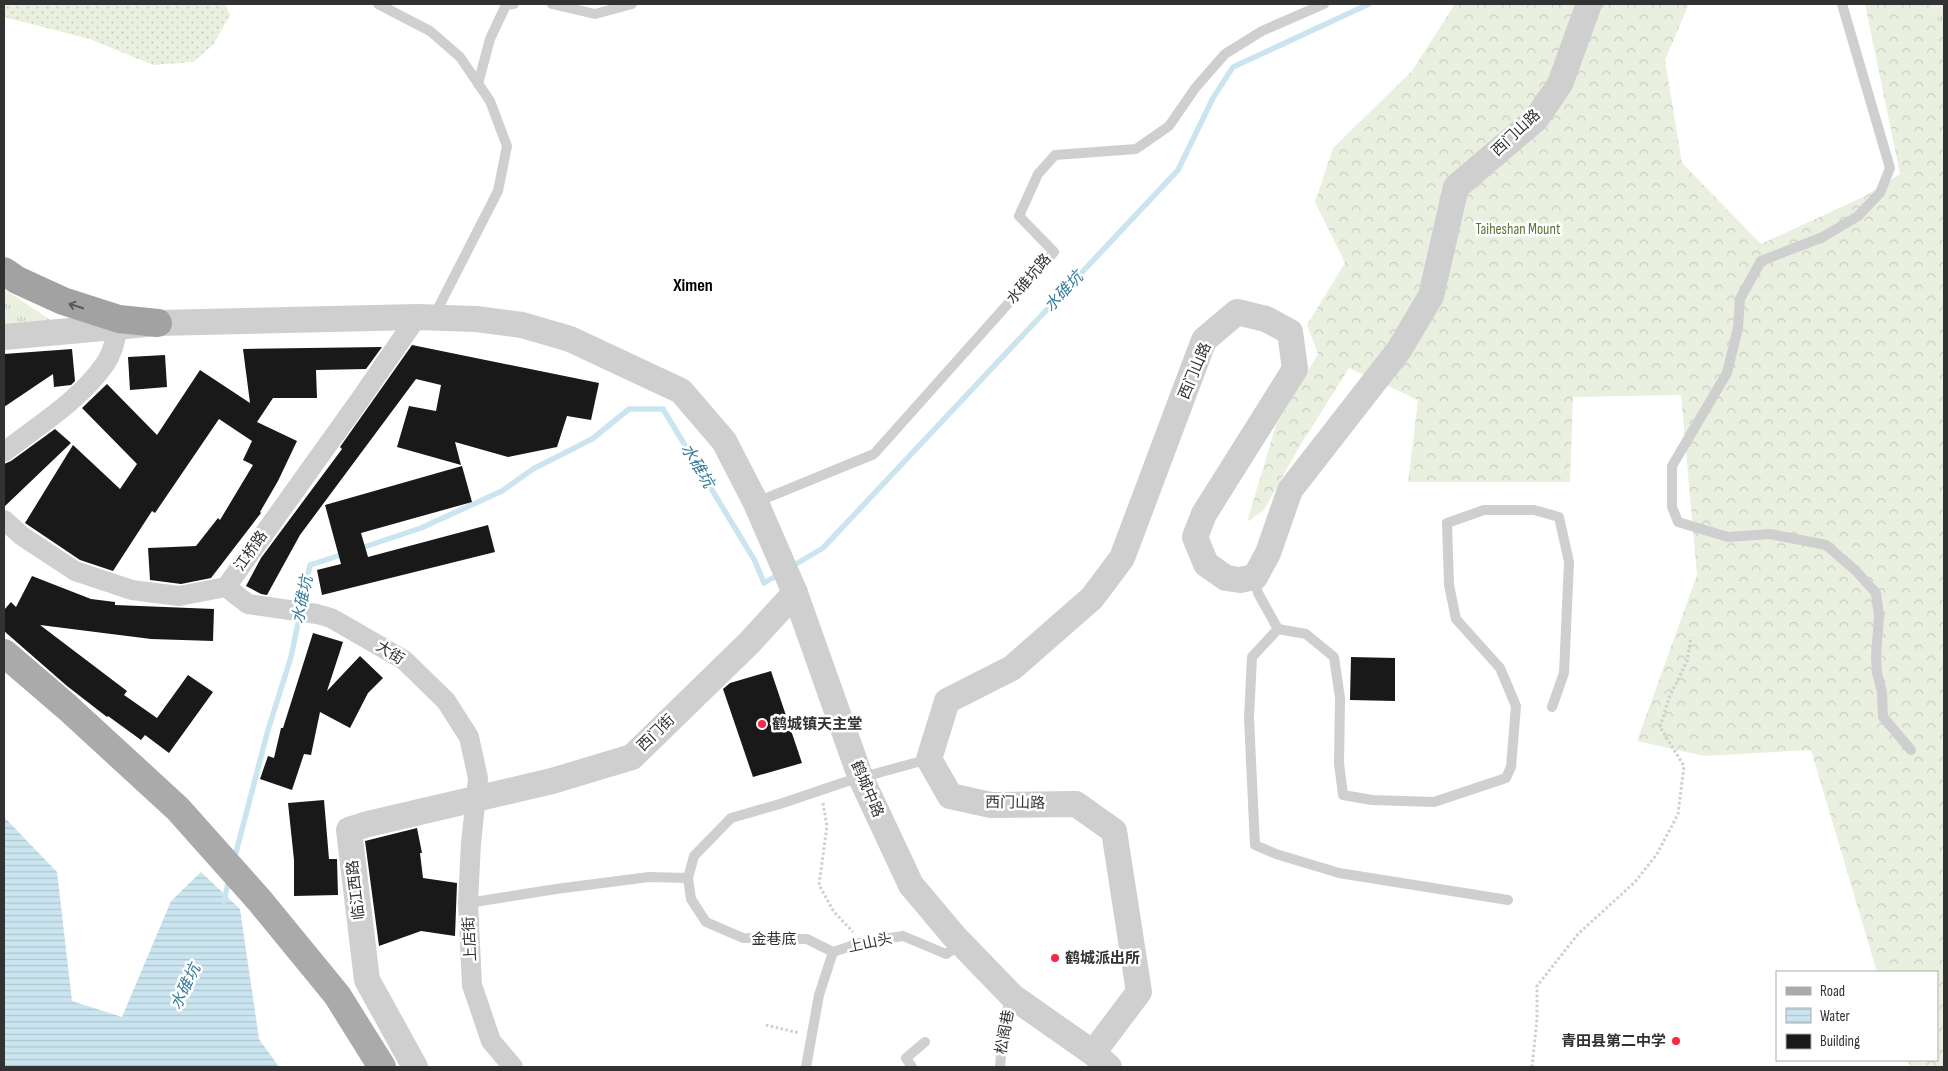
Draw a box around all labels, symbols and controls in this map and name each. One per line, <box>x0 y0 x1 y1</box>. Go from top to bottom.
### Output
street label: 西门山路 <box>1488 106 1544 160</box>
park label: Taiheshan Mount <box>1475 220 1561 239</box>
street label: 水碓坑路 <box>1002 250 1056 308</box>
water label: 水碓坑 <box>1041 267 1089 316</box>
district label: Ximen <box>672 275 713 296</box>
one-way arrow <box>69 301 85 310</box>
street label: 西门山路 <box>1175 340 1215 402</box>
water label: 水碓坑 <box>676 441 719 493</box>
street label: 江桥路 <box>230 527 272 575</box>
water label: 水碓坑 <box>289 573 318 625</box>
street label: 大街 <box>372 637 408 669</box>
street label: 西门街 <box>633 711 679 755</box>
place label: 鹤城镇天主堂 <box>772 715 862 734</box>
marker: 鹤城镇天主堂 <box>756 718 768 730</box>
street label: 鹤城中路 <box>847 758 887 820</box>
street label: 西门山路 <box>985 793 1045 813</box>
street label: 临江西路 <box>343 859 369 921</box>
street label: 上店街 <box>459 916 481 962</box>
street label: 上山头 <box>846 929 894 957</box>
street label: 金巷底 <box>751 930 797 949</box>
place label: 鹤城派出所 <box>1065 949 1140 968</box>
marker: 鹤城派出所 <box>1049 952 1061 964</box>
water label: 水碓坑 <box>167 959 206 1013</box>
legend <box>1776 971 1938 1061</box>
text: Road <box>1820 982 1845 1001</box>
text: Water <box>1820 1007 1851 1026</box>
street label: 松阁巷 <box>992 1008 1018 1056</box>
place label: 青田县第二中学 <box>1561 1032 1666 1051</box>
text: Building <box>1820 1032 1860 1051</box>
marker: 青田县第二中学 <box>1670 1035 1682 1047</box>

